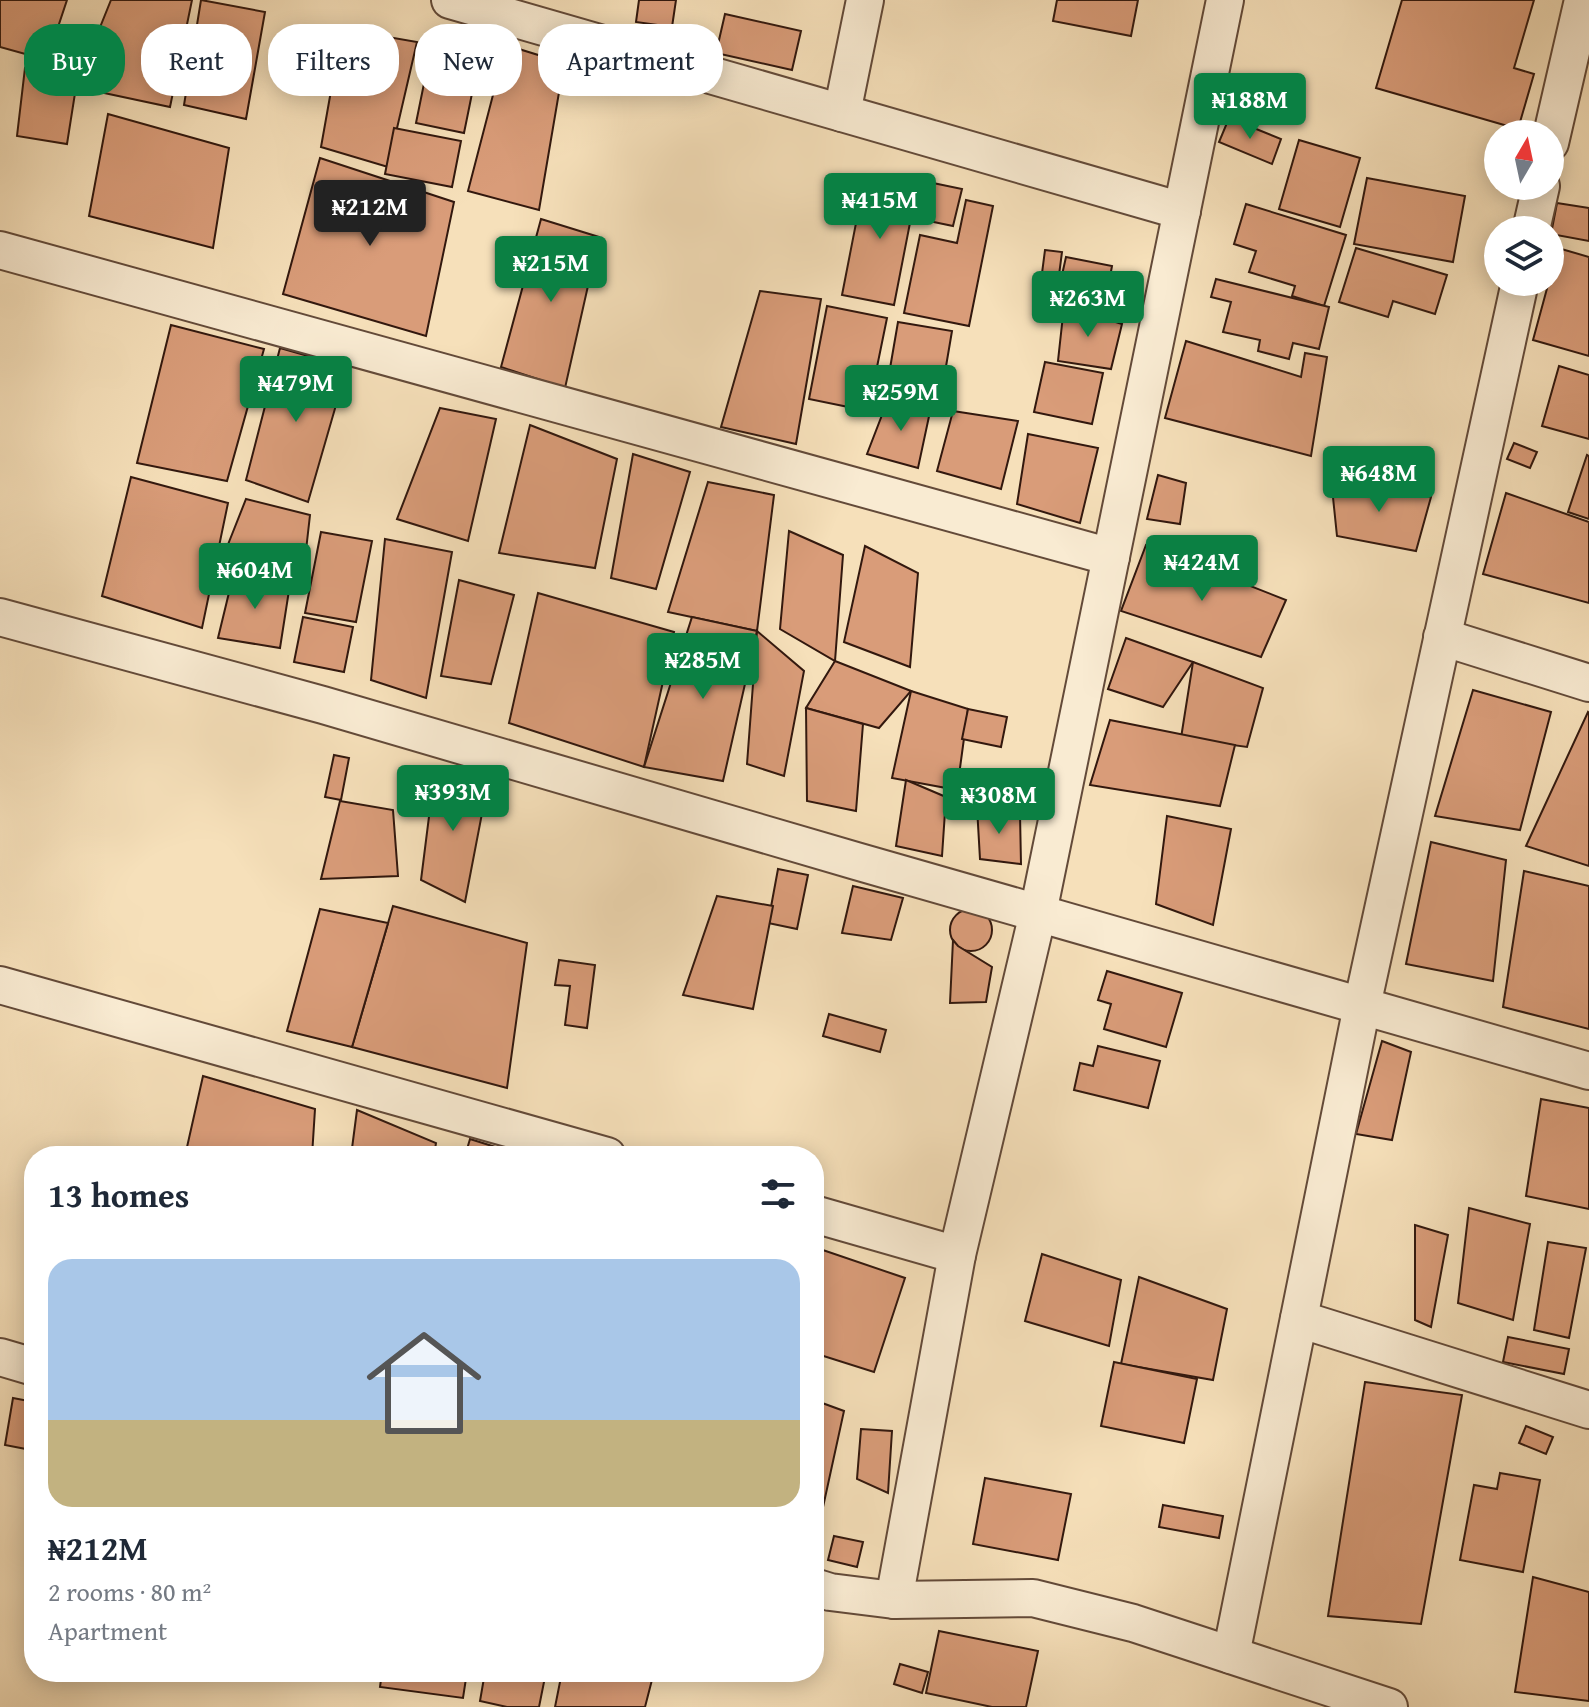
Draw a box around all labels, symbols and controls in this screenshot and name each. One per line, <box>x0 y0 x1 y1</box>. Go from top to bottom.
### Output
chip: Buy <box>24 24 125 96</box>
chip: Rent <box>141 24 252 96</box>
chip: Filters <box>268 24 399 96</box>
chip: New <box>415 24 522 96</box>
chip: Apartment <box>538 24 723 96</box>
pin: ₦188M <box>1194 73 1306 141</box>
text: ₦188M <box>1212 79 1288 118</box>
north arrow <box>1484 120 1564 200</box>
map controls <box>1484 120 1564 296</box>
pin: ₦415M <box>824 173 936 241</box>
text: ₦415M <box>842 179 918 218</box>
pin: ₦212M <box>314 180 426 248</box>
text: ₦212M <box>332 186 408 225</box>
button: layers <box>1484 216 1564 296</box>
pin: ₦215M <box>495 236 607 304</box>
text: ₦215M <box>513 242 589 281</box>
pin: ₦263M <box>1032 271 1144 339</box>
text: ₦263M <box>1050 277 1126 316</box>
pin: ₦479M <box>240 356 352 424</box>
text: ₦479M <box>258 362 334 401</box>
pin: ₦259M <box>845 365 957 433</box>
text: ₦259M <box>863 371 939 410</box>
pin: ₦648M <box>1323 446 1435 514</box>
text: ₦648M <box>1341 452 1417 491</box>
pin: ₦424M <box>1146 535 1258 603</box>
text: ₦424M <box>1164 541 1240 580</box>
pin: ₦604M <box>199 543 311 611</box>
text: ₦604M <box>217 549 293 588</box>
pin: ₦285M <box>647 633 759 701</box>
text: ₦285M <box>665 639 741 678</box>
pin: ₦393M <box>397 765 509 833</box>
pin: ₦308M <box>943 768 1055 836</box>
text: ₦393M <box>415 771 491 810</box>
text: ₦308M <box>961 774 1037 813</box>
text: 13 homes <box>48 1170 189 1219</box>
icon: filters <box>756 1172 800 1216</box>
icon: home <box>352 1311 496 1455</box>
text: ₦212M <box>48 1523 148 1572</box>
text: 2 rooms · 80 m² <box>48 1572 211 1611</box>
text: Apartment <box>48 1611 167 1650</box>

